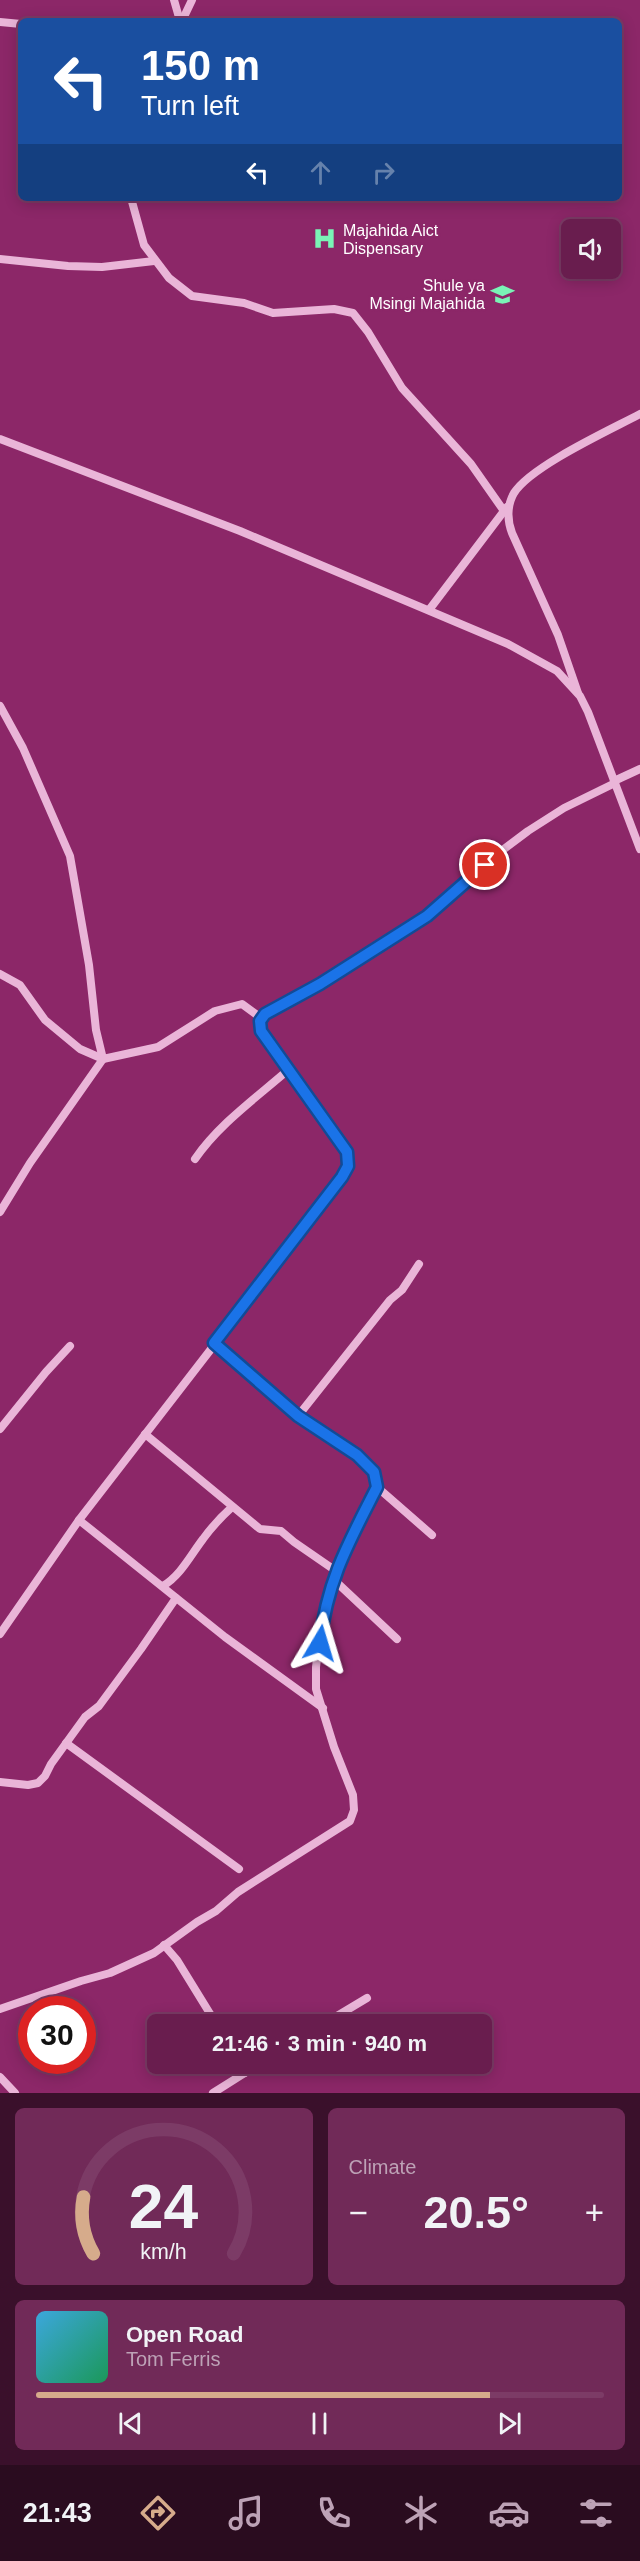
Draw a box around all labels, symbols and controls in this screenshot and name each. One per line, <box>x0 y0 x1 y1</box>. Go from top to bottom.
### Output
icon: left <box>42 42 120 120</box>
text: 150 m <box>141 42 260 89</box>
text: Turn left <box>141 91 239 121</box>
icon: left <box>241 156 274 189</box>
icon: ahead <box>304 156 337 189</box>
icon: right <box>367 156 400 189</box>
map controls <box>561 219 621 279</box>
button: sound <box>561 219 621 279</box>
place label: Majahida Aict Dispensary <box>343 222 439 257</box>
hospital icon: Majahida Aict Dispensary <box>312 226 338 252</box>
place label: Shule ya Msingi Majahida <box>369 277 485 312</box>
school or university icon: Shule ya Msingi Majahida <box>490 281 516 307</box>
pin <box>459 839 510 890</box>
icon: arrive <box>468 848 501 881</box>
position arrow <box>288 1611 352 1675</box>
speed limit sign: 30 <box>18 1996 96 2074</box>
text: 21:46 · 3 min · 940 m <box>212 2031 427 2056</box>
text: Climate <box>349 2156 416 2178</box>
text: 24 <box>129 2172 199 2241</box>
text: 20.5° <box>423 2187 529 2238</box>
text: − <box>349 2194 368 2231</box>
text: + <box>585 2194 604 2231</box>
text: km/h <box>141 2240 187 2264</box>
text: Open Road <box>126 2322 243 2347</box>
text: Tom Ferris <box>126 2348 220 2370</box>
icon: previous <box>114 2407 147 2440</box>
icon: pause <box>303 2407 336 2440</box>
icon: next <box>493 2407 526 2440</box>
icon: directions <box>137 2492 179 2534</box>
icon: music <box>225 2492 267 2534</box>
icon: phone <box>313 2492 355 2534</box>
icon: climate <box>400 2492 442 2534</box>
icon: car <box>488 2492 530 2534</box>
icon: filters <box>575 2492 617 2534</box>
text: 21:43 <box>23 2498 92 2528</box>

